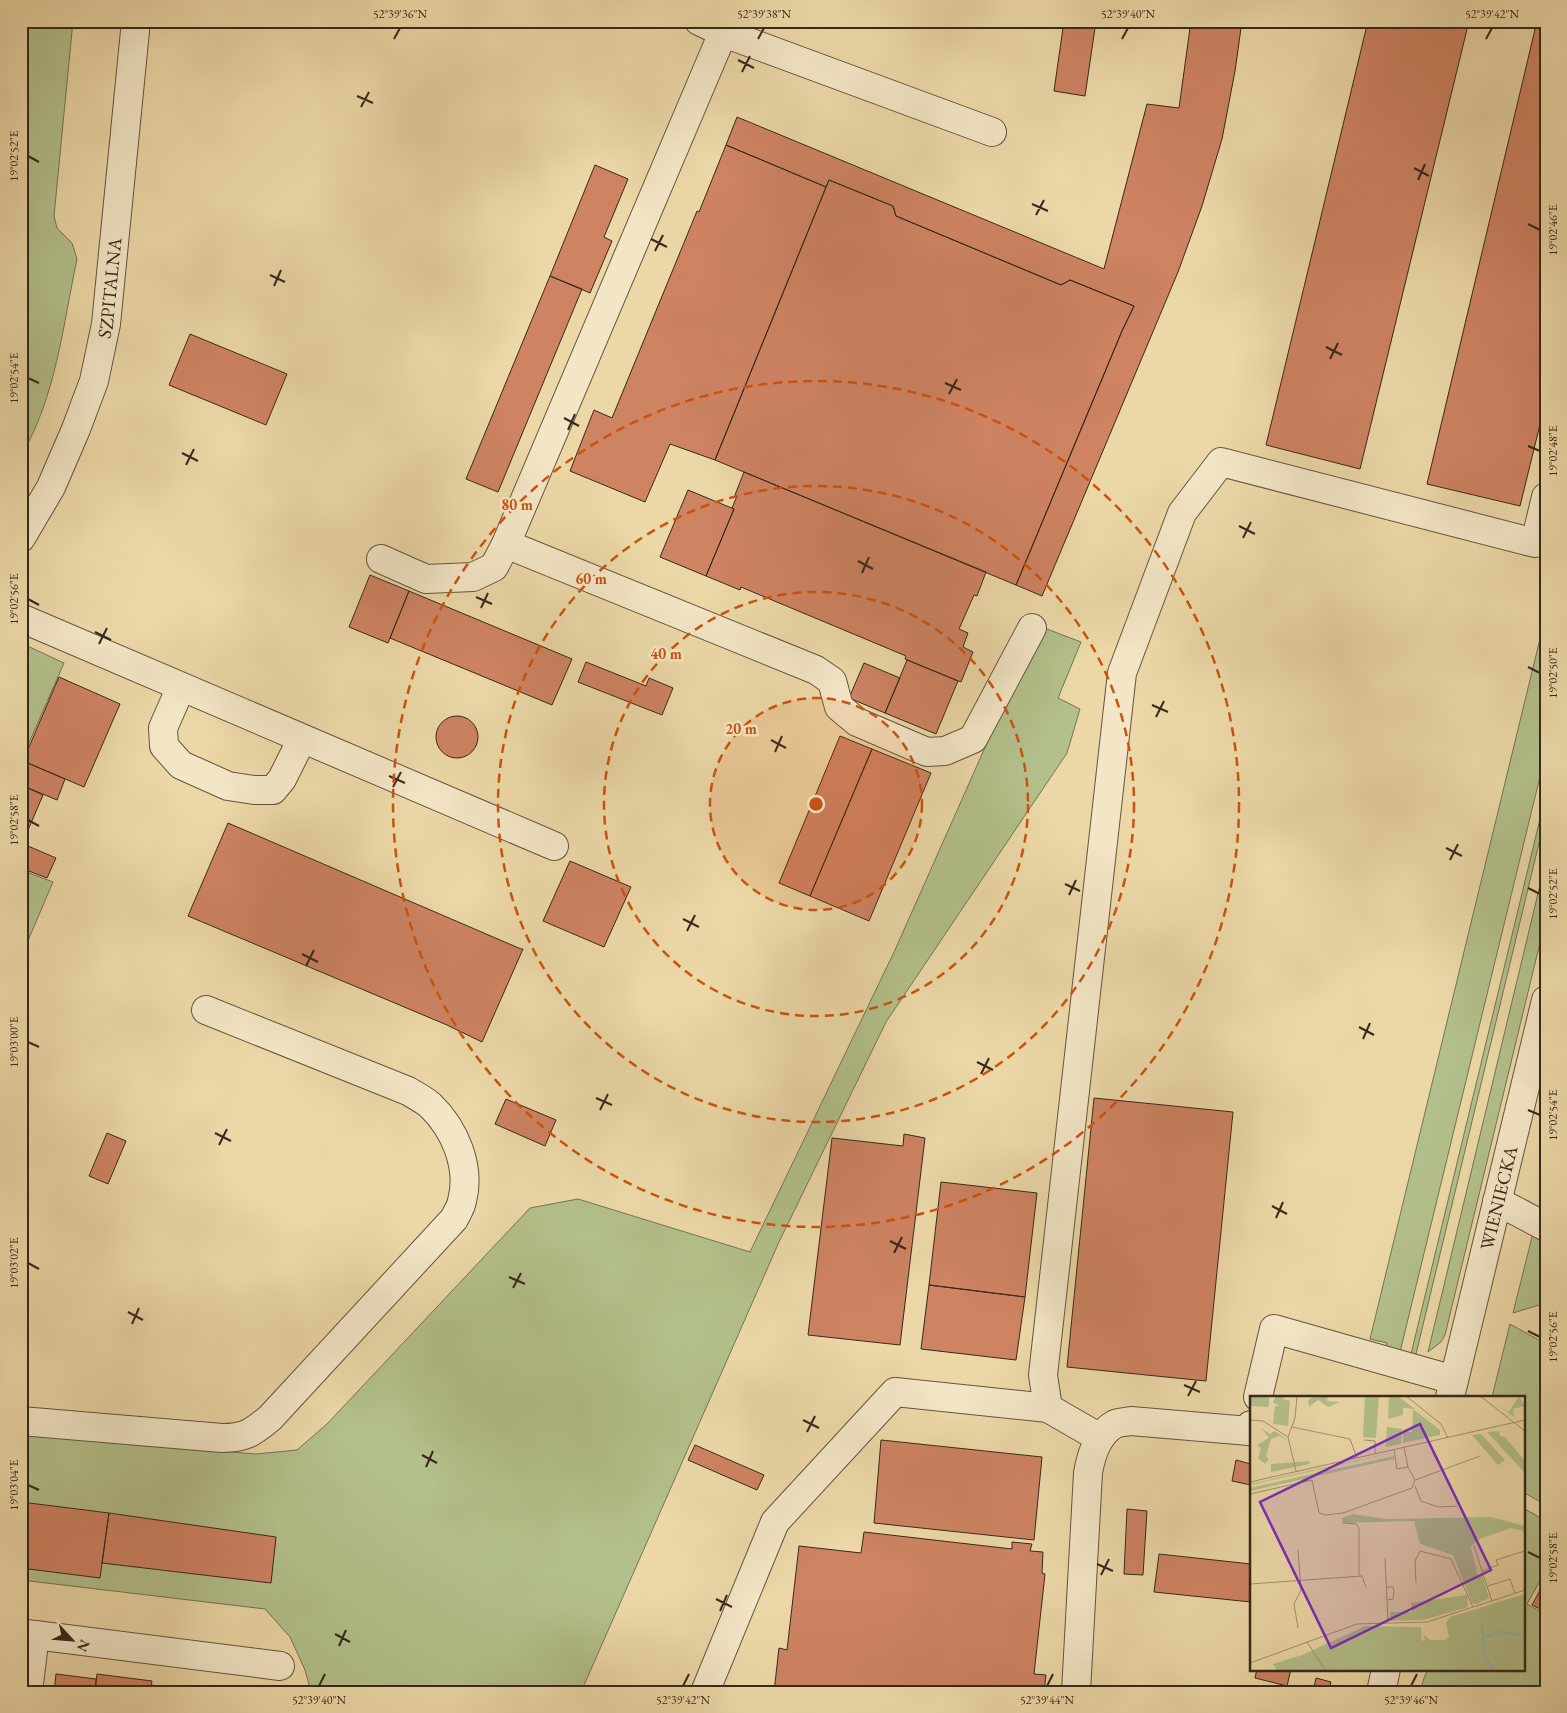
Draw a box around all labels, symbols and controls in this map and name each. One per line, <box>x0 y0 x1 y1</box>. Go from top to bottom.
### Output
text: 52°39'36"N <box>373 6 427 22</box>
text: 52°39'38"N <box>737 6 791 22</box>
text: 52°39'40"N <box>1101 6 1155 22</box>
text: 52°39'42"N <box>1465 6 1519 22</box>
text: 19°02'52"E <box>6 130 22 182</box>
text: 19°02'46"E <box>1545 204 1561 256</box>
street label: SZPITALNA <box>91 236 128 341</box>
text: 19°02'54"E <box>6 352 22 404</box>
text: 19°02'48"E <box>1545 425 1561 477</box>
text: 80 m <box>501 495 533 514</box>
text: 60 m <box>575 569 607 588</box>
text: 19°02'56"E <box>6 573 22 625</box>
text: 40 m <box>650 644 682 663</box>
text: 19°02'50"E <box>1545 647 1561 699</box>
text: 20 m <box>725 719 757 738</box>
text: 19°02'58"E <box>6 794 22 846</box>
centre of rings <box>807 795 825 813</box>
text: 19°02'52"E <box>1545 868 1561 920</box>
text: 19°03'00"E <box>6 1016 22 1068</box>
text: 19°02'54"E <box>1545 1089 1561 1141</box>
street label: WIENIECKA <box>1474 1142 1524 1253</box>
text: 19°03'02"E <box>6 1237 22 1289</box>
text: 19°02'56"E <box>1545 1311 1561 1363</box>
inset map <box>1250 1396 1524 1670</box>
text: 19°03'04"E <box>6 1459 22 1511</box>
text: 19°02'58"E <box>1545 1532 1561 1584</box>
north arrow <box>48 1616 98 1666</box>
text: N <box>73 1637 94 1655</box>
text: 52°39'40"N <box>292 1692 346 1708</box>
text: 52°39'42"N <box>656 1692 710 1708</box>
text: 52°39'44"N <box>1020 1692 1074 1708</box>
text: 52°39'46"N <box>1384 1692 1438 1708</box>

